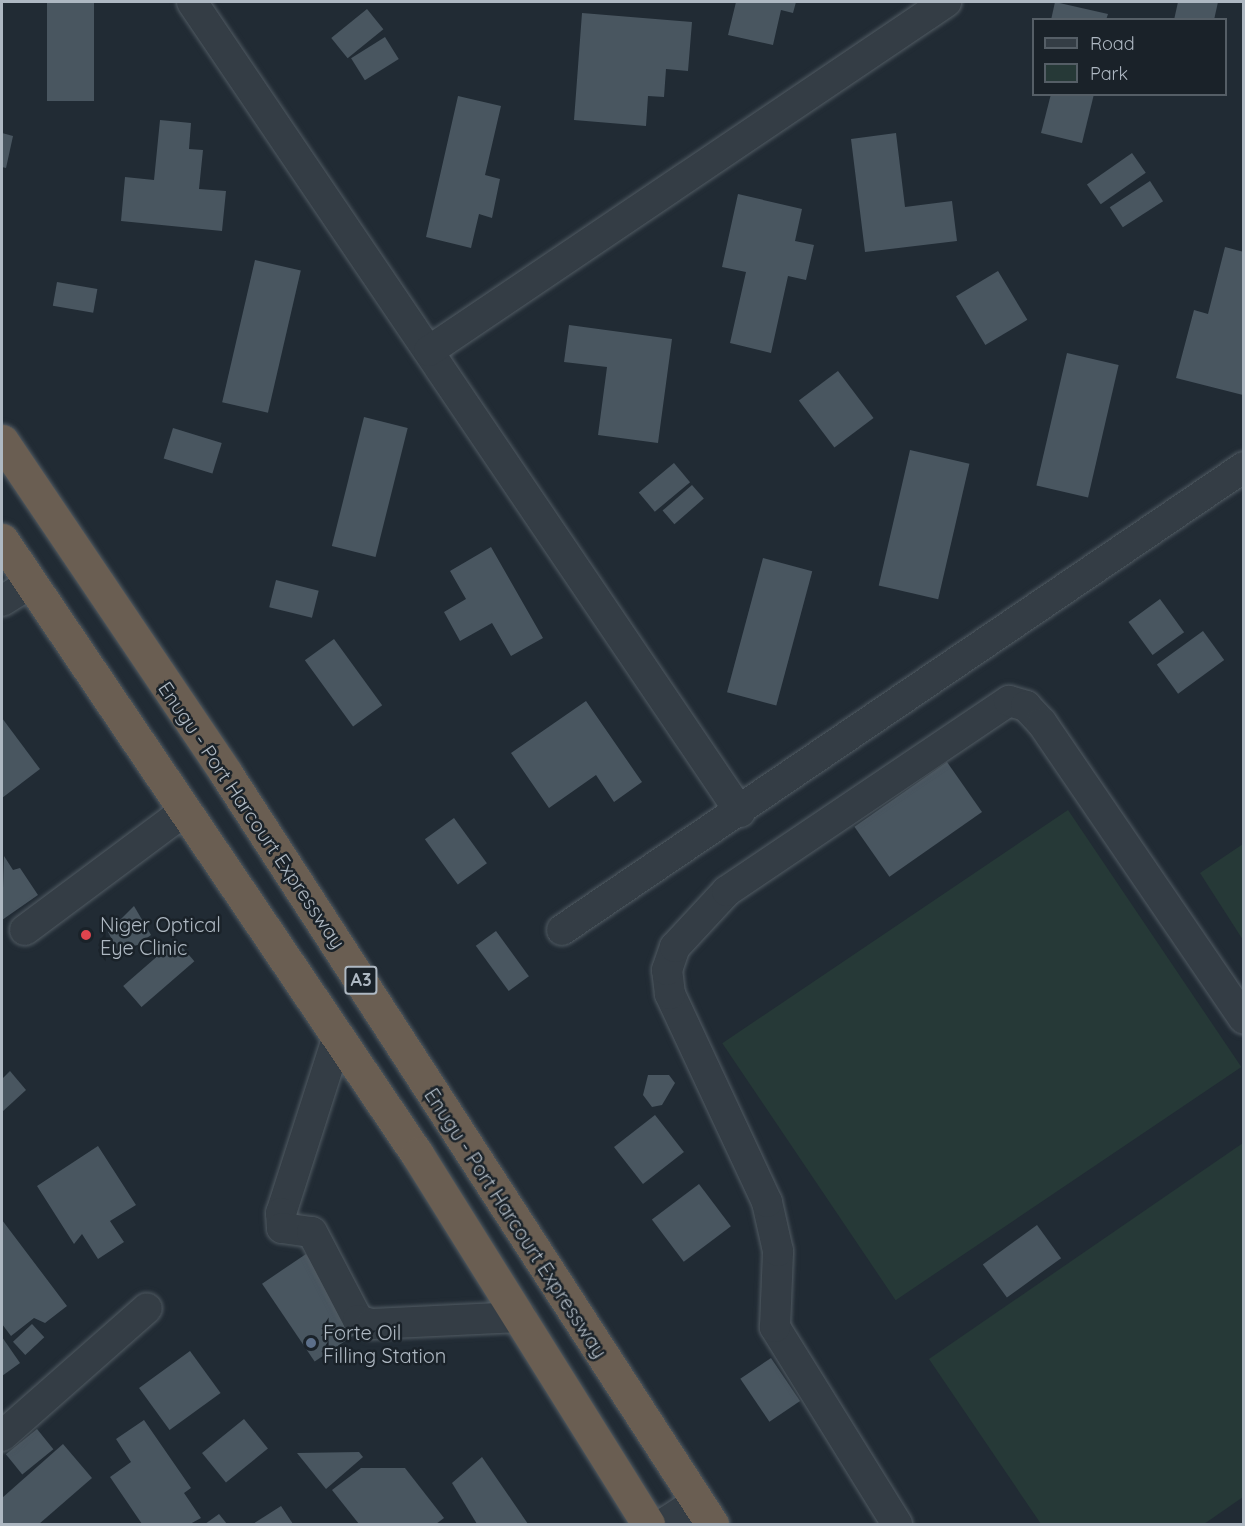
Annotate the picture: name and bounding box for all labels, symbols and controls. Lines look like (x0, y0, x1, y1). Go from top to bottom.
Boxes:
legend (1032, 18, 1227, 96)
text: Road (1090, 32, 1135, 55)
text: Park (1090, 62, 1128, 85)
street label: Enugu - Port Harcourt Expressway (153, 677, 351, 953)
place label: Niger Optical Eye Clinic (100, 912, 221, 959)
marker: Niger Optical Eye Clinic (77, 926, 95, 944)
road number: A3 (343, 965, 379, 995)
street label: Enugu - Port Harcourt Expressway (420, 1084, 612, 1362)
place label: Forte Oil Filling Station (323, 1320, 446, 1367)
marker: Forte Oil Filling Station (304, 1336, 318, 1350)

